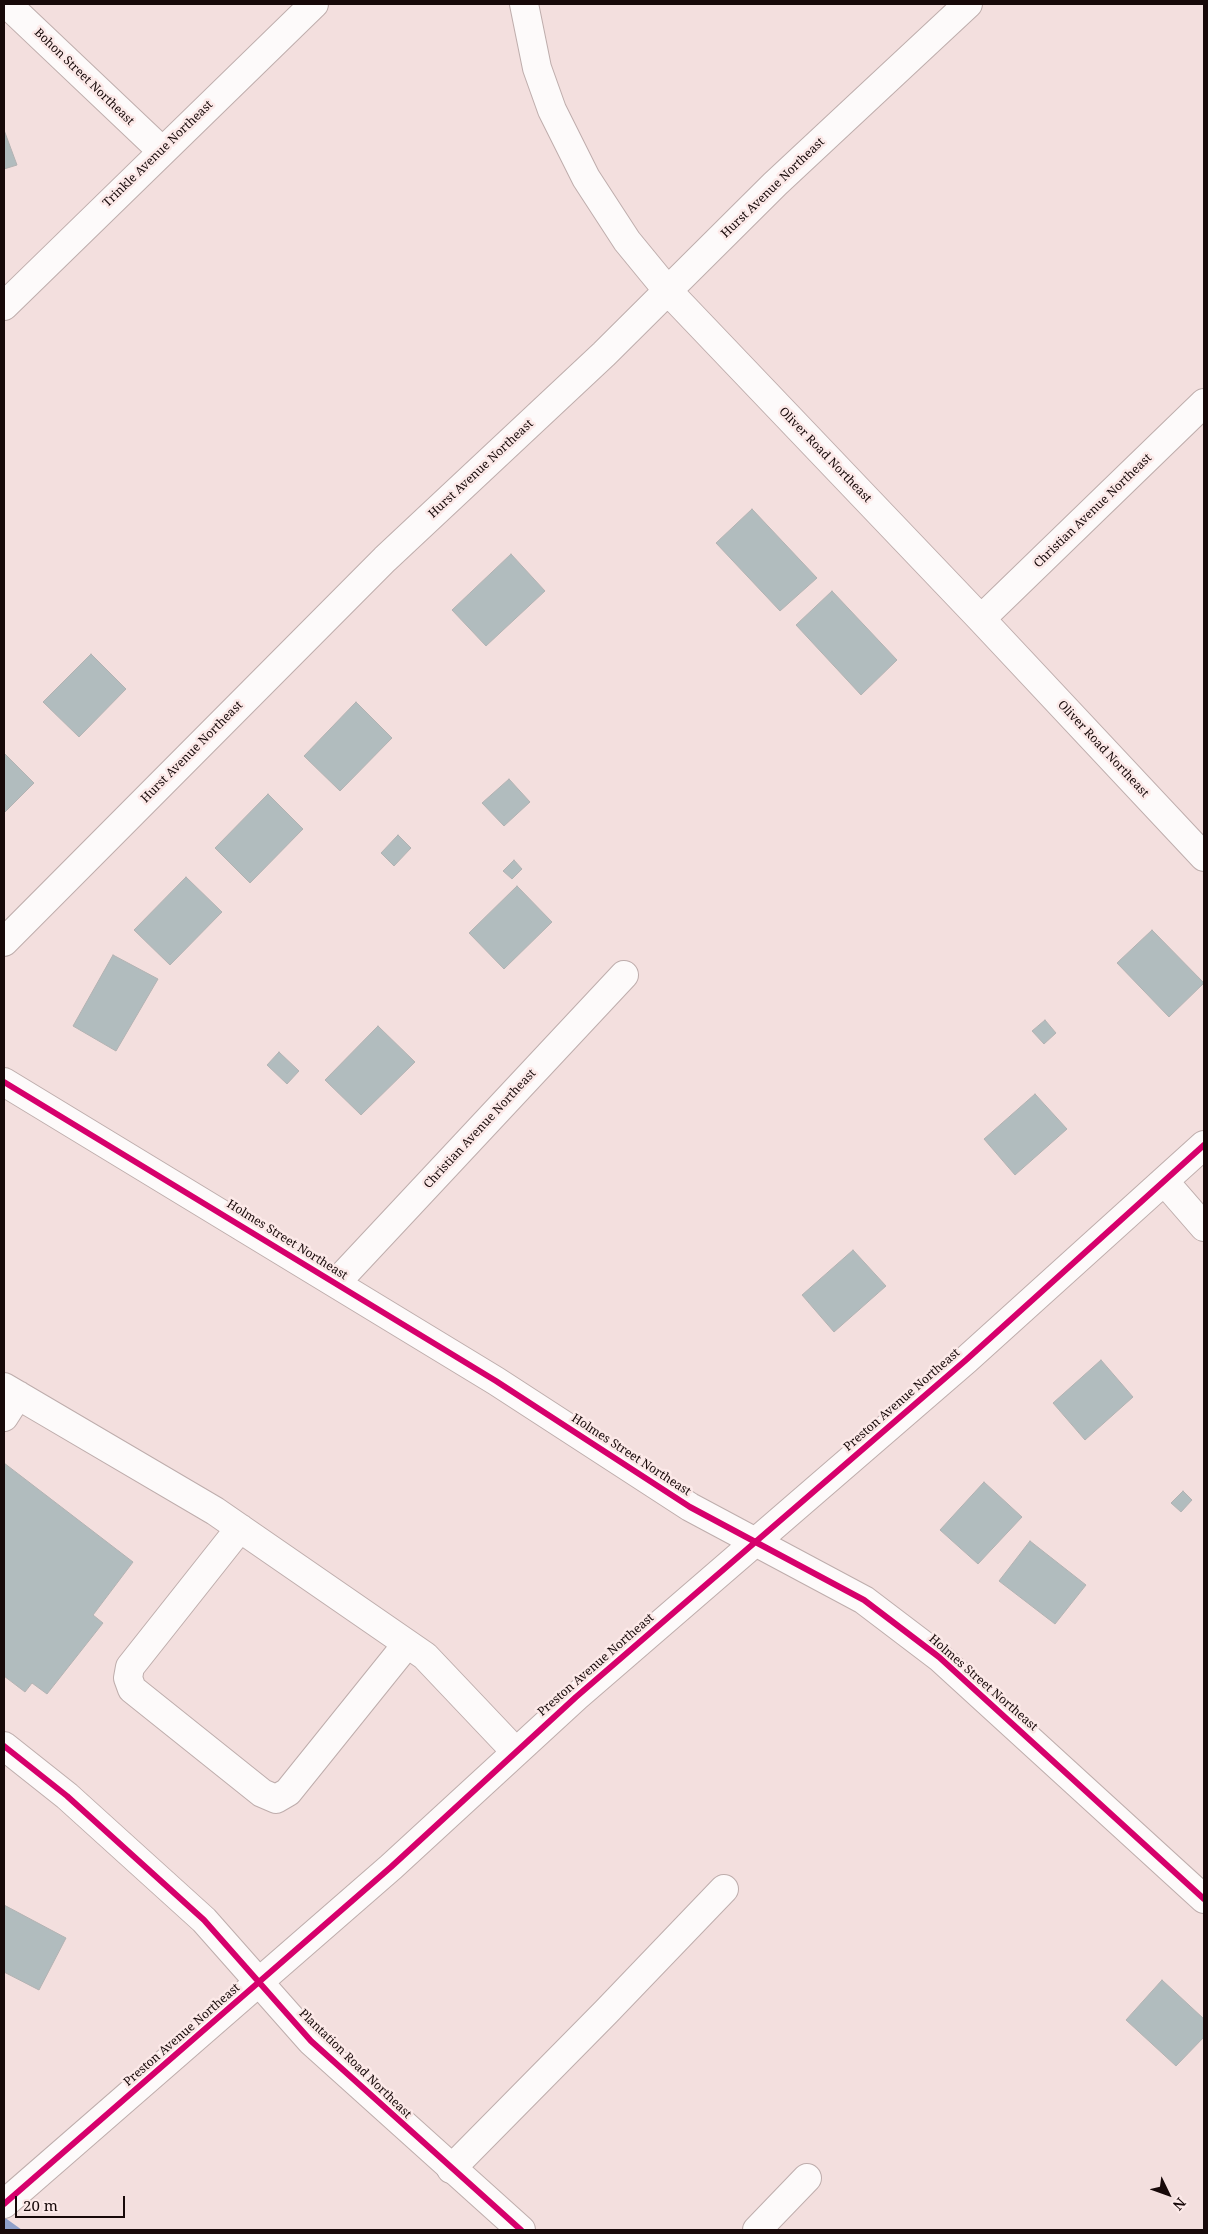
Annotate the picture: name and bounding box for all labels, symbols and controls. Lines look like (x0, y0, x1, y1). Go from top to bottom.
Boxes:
street label: Bohon Street Northeast (31, 26, 137, 128)
street label: Trinkle Avenue Northeast (100, 98, 216, 210)
street label: Hurst Avenue Northeast (718, 135, 828, 241)
street label: Oliver Road Northeast (776, 404, 874, 506)
street label: Hurst Avenue Northeast (426, 417, 536, 521)
street label: Christian Avenue Northeast (1031, 451, 1155, 571)
street label: Hurst Avenue Northeast (138, 698, 246, 806)
street label: Oliver Road Northeast (1054, 698, 1152, 800)
street label: Christian Avenue Northeast (421, 1066, 539, 1192)
street label: Holmes Street Northeast (224, 1197, 350, 1283)
street label: Preston Avenue Northeast (841, 1346, 963, 1454)
street label: Holmes Street Northeast (569, 1411, 693, 1499)
street label: Preston Avenue Northeast (535, 1611, 657, 1719)
street label: Holmes Street Northeast (926, 1632, 1040, 1734)
street label: Preston Avenue Northeast (121, 1981, 243, 2089)
street label: Plantation Road Northeast (296, 2006, 414, 2122)
north arrow (1143, 2169, 1193, 2219)
scale bar (18, 2186, 128, 2218)
text: N (1169, 2194, 1190, 2215)
text: 20 m (23, 2195, 58, 2215)

